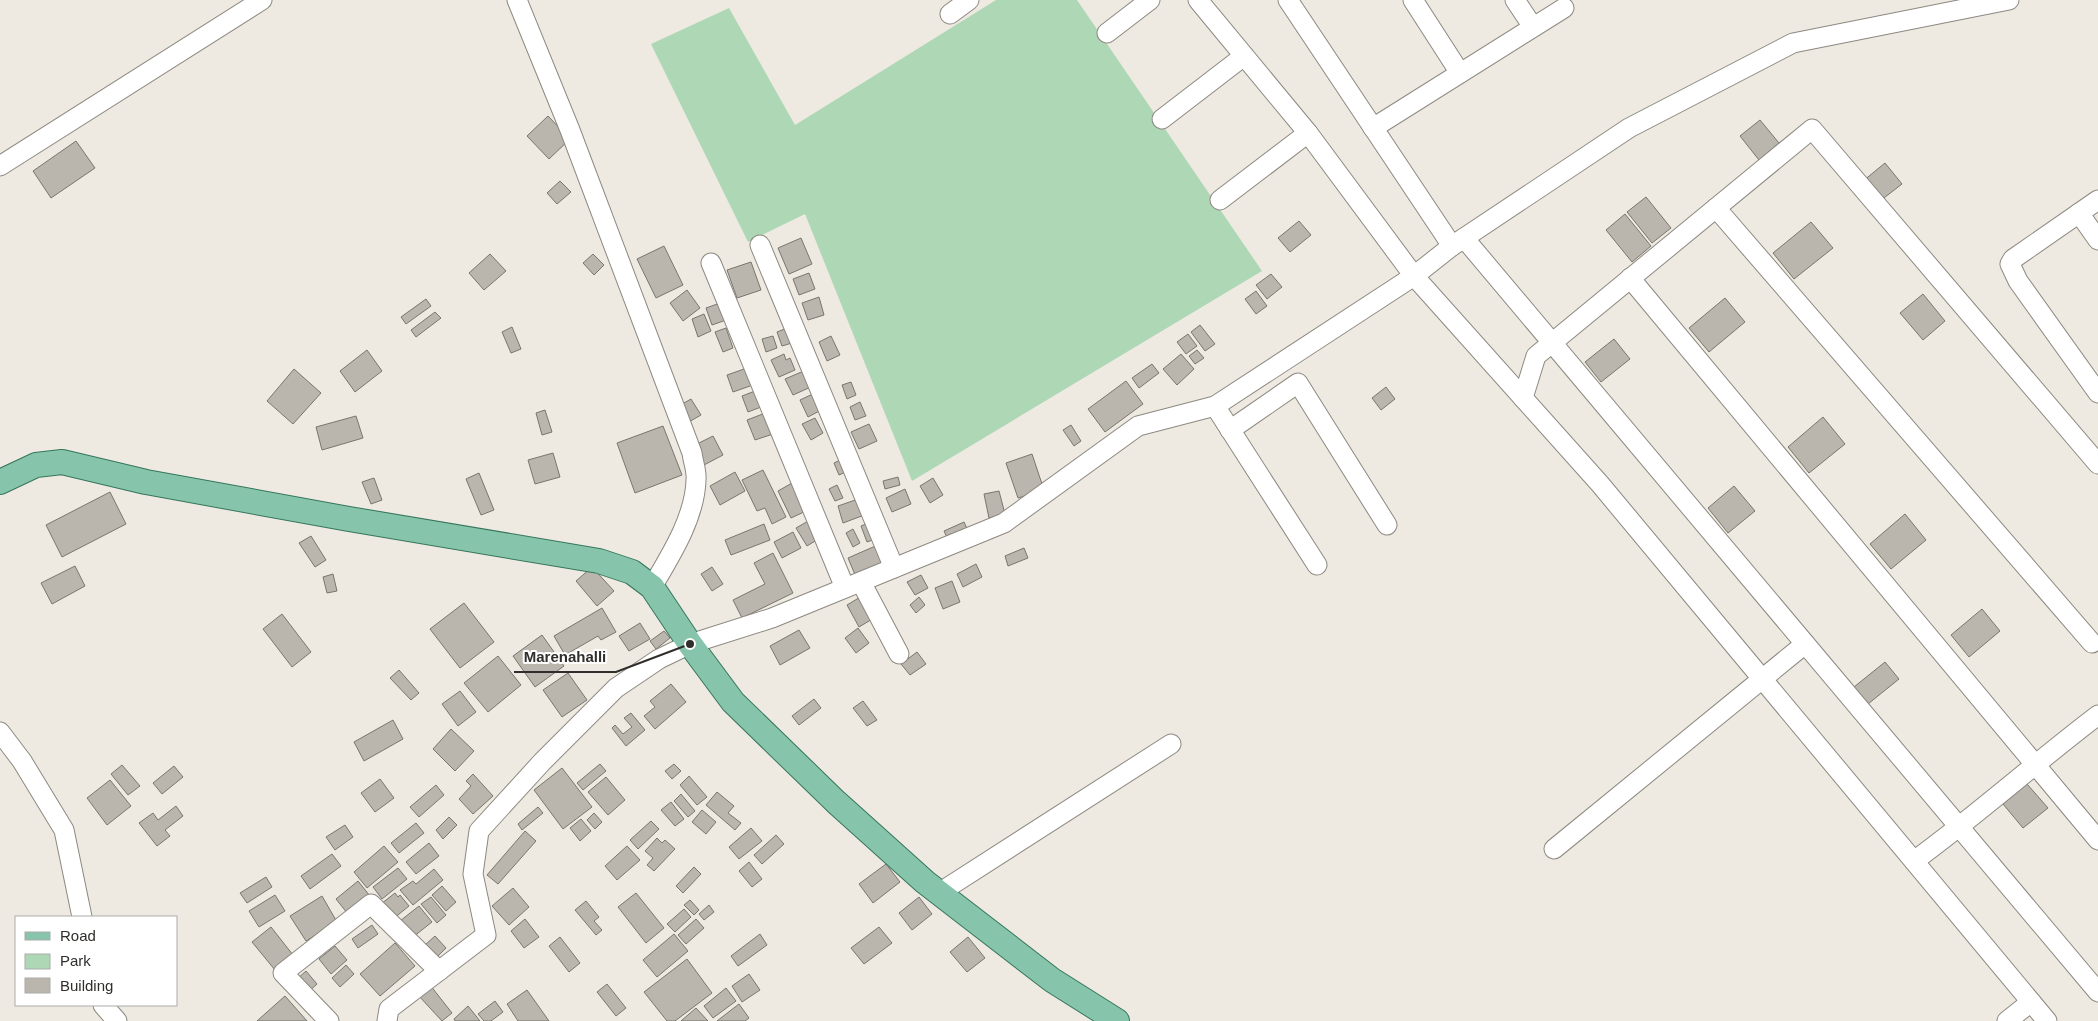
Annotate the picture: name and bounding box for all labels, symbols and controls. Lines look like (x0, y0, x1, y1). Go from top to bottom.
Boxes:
callout: Marenahalli (514, 642, 616, 672)
text: Marenahalli (524, 648, 606, 665)
legend (15, 916, 178, 1006)
text: Road (60, 927, 96, 944)
text: Park (60, 952, 91, 969)
text: Building (60, 977, 113, 994)

